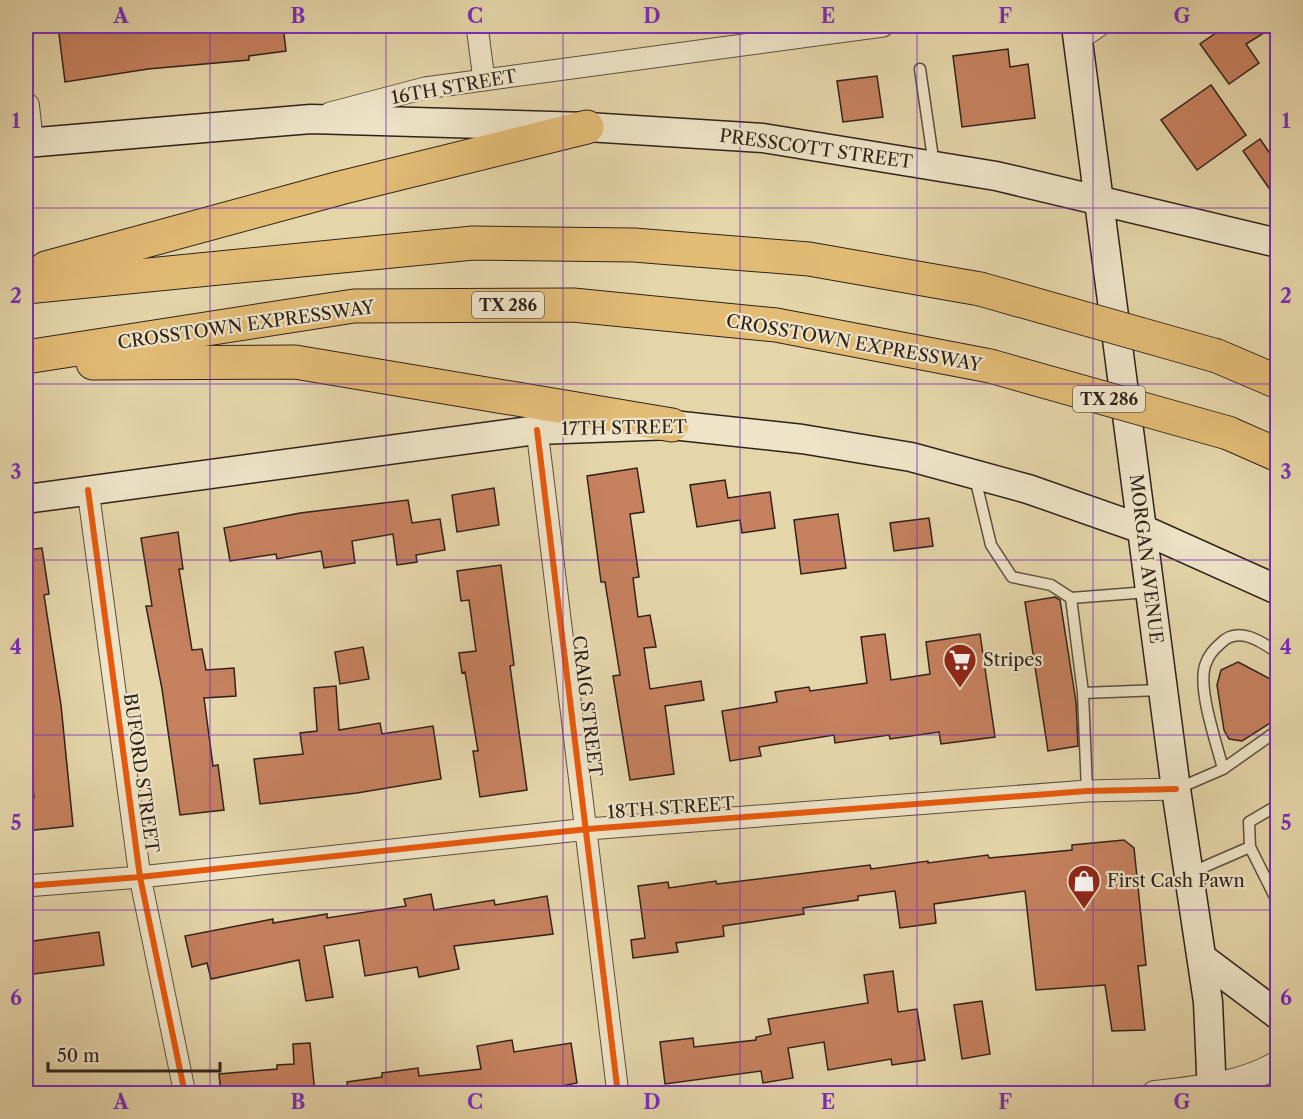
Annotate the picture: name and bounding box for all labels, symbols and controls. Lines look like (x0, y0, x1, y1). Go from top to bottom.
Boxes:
text: A (112, 4, 129, 28)
text: B (291, 4, 306, 28)
text: C (467, 4, 483, 28)
text: D (643, 4, 661, 28)
text: E (821, 4, 835, 28)
text: F (998, 4, 1012, 28)
text: G (1174, 4, 1191, 28)
street label: 16TH STREET (390, 65, 519, 109)
text: 1 (12, 109, 21, 133)
text: 1 (1282, 109, 1291, 133)
street label: PRESSCOTT STREET (718, 125, 914, 174)
text: 2 (10, 284, 22, 308)
text: 2 (1280, 284, 1292, 308)
road number: TX 286 (472, 292, 544, 318)
street label: CROSSTOWN EXPRESSWAY (116, 296, 377, 354)
street label: CROSSTOWN EXPRESSWAY (724, 310, 985, 377)
road number: TX 286 (1073, 386, 1145, 412)
street label: 17TH STREET (561, 416, 688, 440)
text: 3 (10, 460, 22, 484)
text: 3 (1280, 460, 1292, 484)
street label: MORGAN AVENUE (1125, 473, 1167, 645)
street label: CRAIG STREET (567, 634, 607, 778)
text: 4 (10, 635, 22, 659)
text: 4 (1280, 635, 1292, 659)
supermarket icon: Stripes (942, 642, 978, 689)
place label: Stripes (983, 649, 1042, 671)
street label: BUFORD STREET (119, 692, 163, 855)
street label: 18TH STREET (607, 793, 736, 823)
text: 5 (10, 811, 22, 835)
text: 5 (1280, 811, 1292, 835)
shop icon: First Cash Pawn (1066, 863, 1102, 910)
place label: First Cash Pawn (1107, 870, 1245, 892)
text: 6 (10, 986, 22, 1010)
text: 6 (1280, 986, 1292, 1010)
scale bar (48, 1035, 220, 1073)
text: 50 m (57, 1045, 100, 1067)
text: A (112, 1090, 129, 1114)
text: B (291, 1090, 306, 1114)
text: C (467, 1090, 483, 1114)
text: D (643, 1090, 661, 1114)
text: E (821, 1090, 835, 1114)
text: F (998, 1090, 1012, 1114)
text: G (1174, 1090, 1191, 1114)

